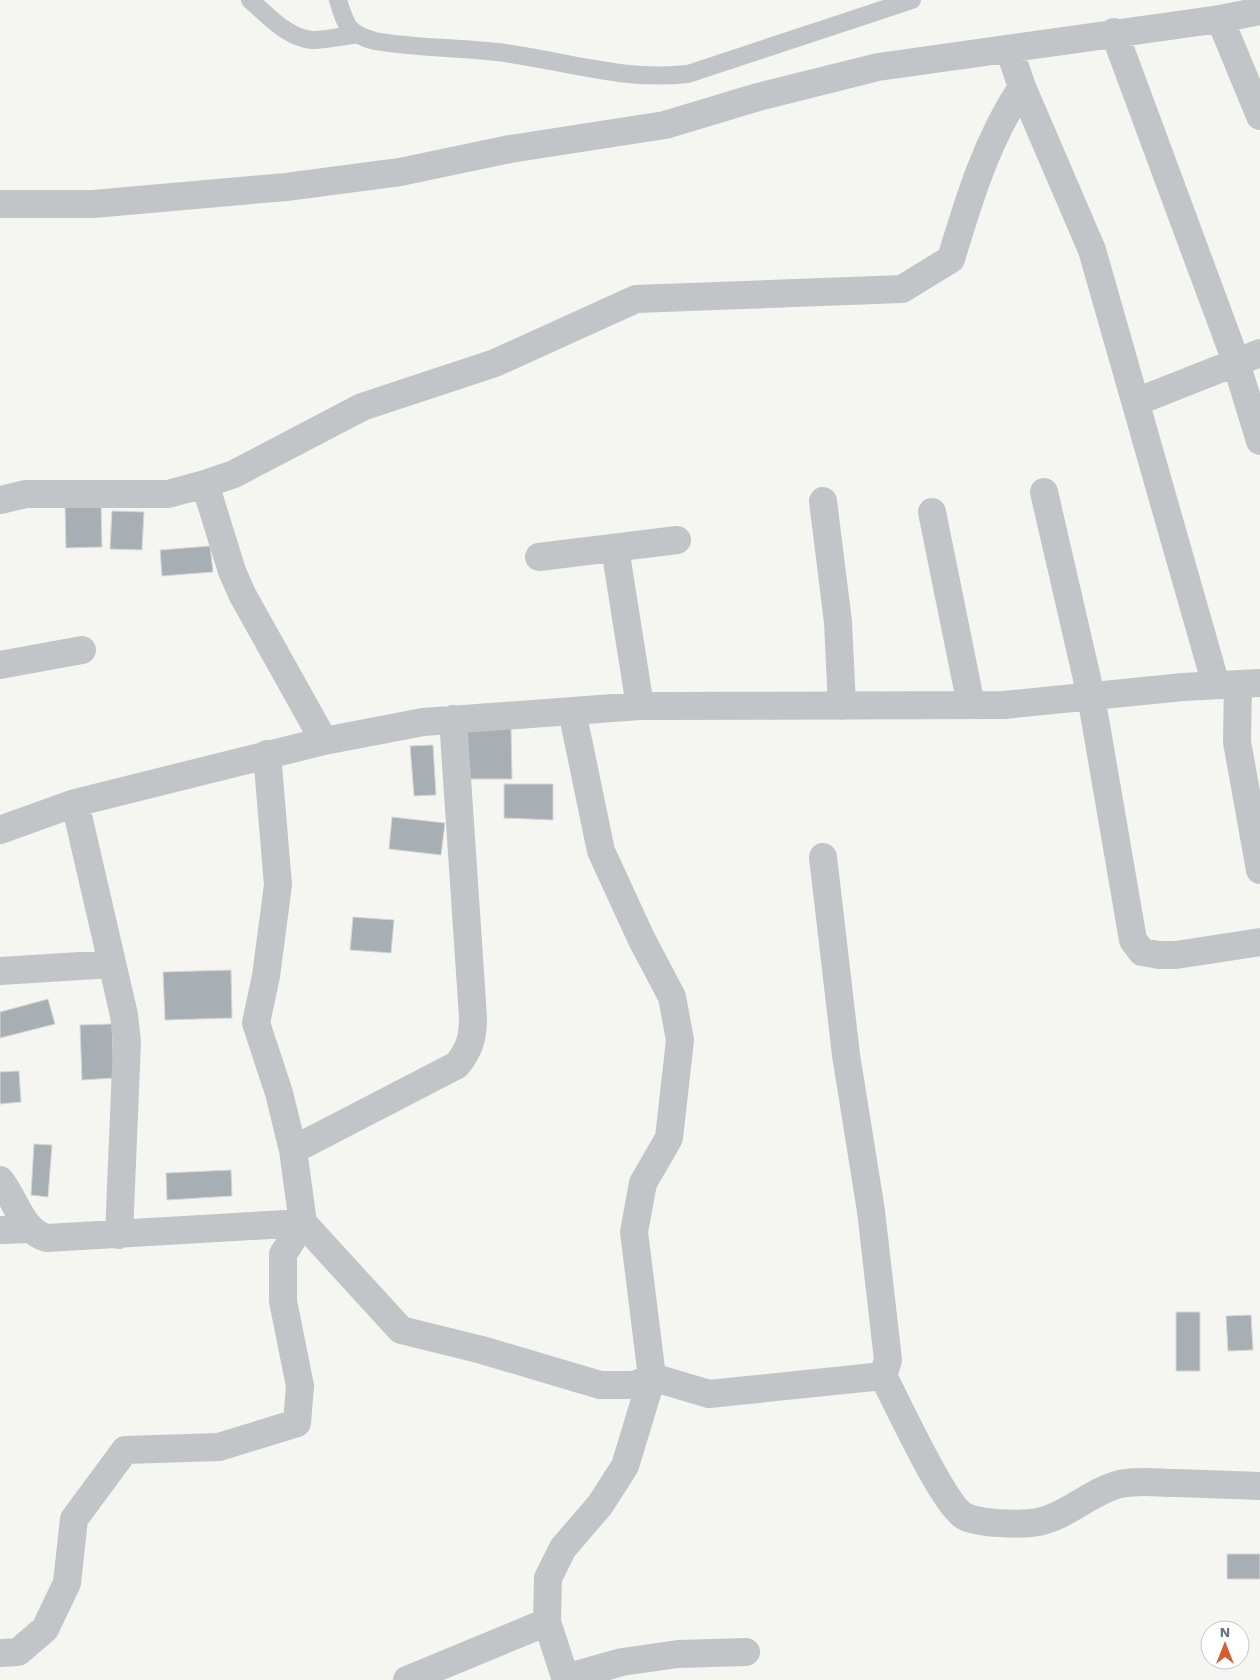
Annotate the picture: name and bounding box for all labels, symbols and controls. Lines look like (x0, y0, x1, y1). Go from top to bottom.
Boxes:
north arrow (1200, 1620, 1250, 1670)
text: N (1220, 1624, 1230, 1640)

